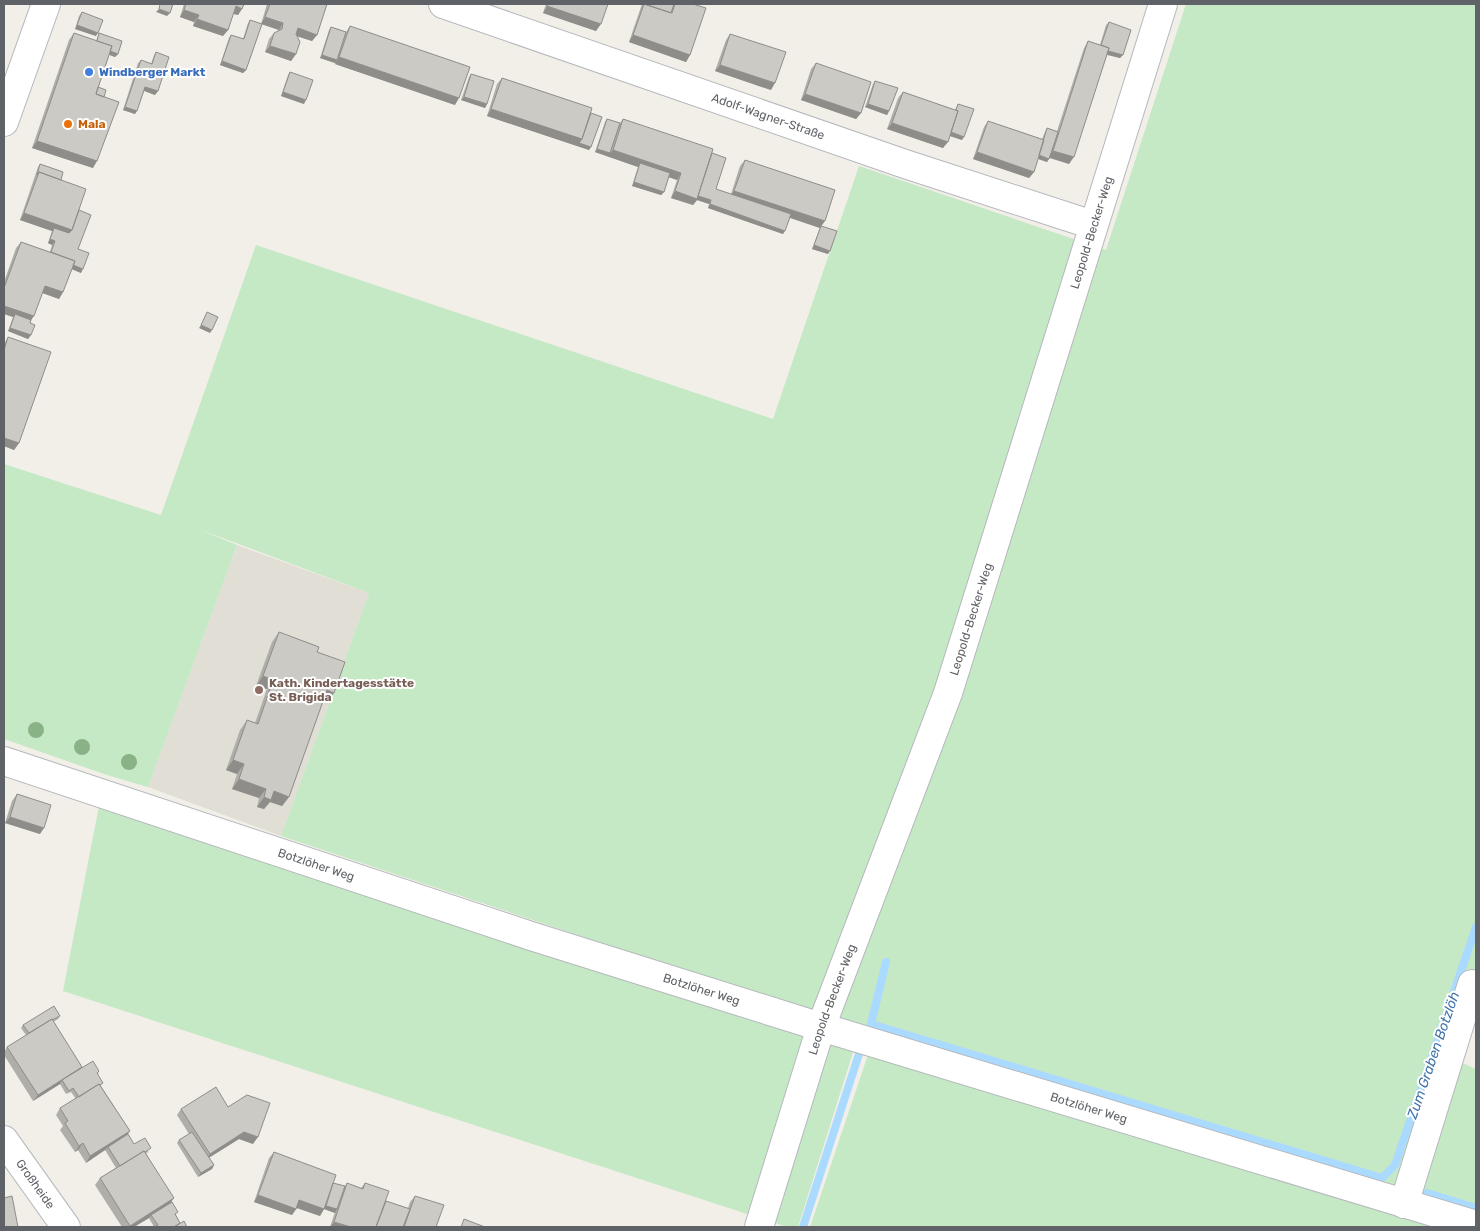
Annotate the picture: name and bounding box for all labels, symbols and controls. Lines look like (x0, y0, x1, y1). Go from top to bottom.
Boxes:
place label: Windberger Markt (99, 65, 206, 79)
marker: Windberger Markt (83, 66, 95, 78)
street label: Adolf-Wagner-Straße (710, 91, 827, 143)
place label: Mala (78, 117, 106, 131)
marker: Mala (62, 118, 74, 130)
street label: Leopold-Becker-Weg (1068, 175, 1116, 291)
street label: Leopold-Becker-Weg (947, 561, 995, 677)
place label: Kath. Kindertagesstätte St. Brigida (269, 676, 414, 704)
marker: Kath. Kindertagesstätte St. Brigida (253, 684, 265, 696)
street label: Botzlöher Weg (276, 845, 356, 884)
street label: Leopold-Becker-Weg (806, 942, 859, 1057)
street label: Botzlöher Weg (661, 971, 742, 1008)
water label: Zum Graben Botzlöh (1403, 989, 1463, 1122)
street label: Botzlöher Weg (1049, 1090, 1129, 1126)
street label: Großheide (13, 1157, 58, 1212)

